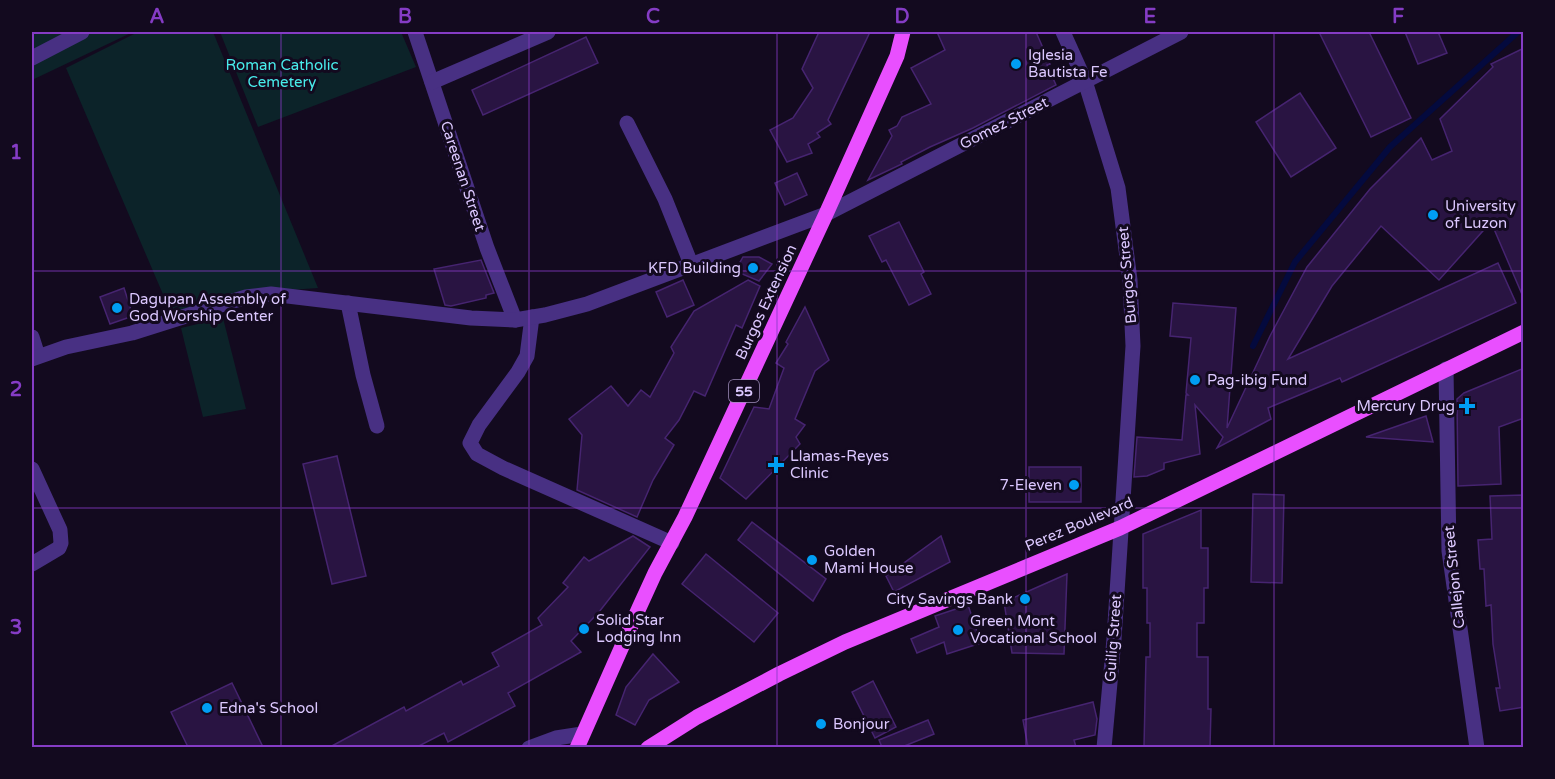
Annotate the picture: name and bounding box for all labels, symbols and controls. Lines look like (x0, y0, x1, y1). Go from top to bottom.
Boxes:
text: A (150, 5, 165, 29)
text: B (398, 5, 412, 29)
text: C (646, 5, 660, 29)
text: D (894, 5, 910, 29)
text: E (1144, 5, 1157, 29)
text: F (1392, 5, 1404, 29)
place label: Iglesia Bautista Fe (1028, 46, 1108, 81)
park label: Roman Catholic Cemetery (225, 56, 339, 91)
marker: Iglesia Bautista Fe (1009, 57, 1023, 71)
street label: Gomez Street (957, 93, 1052, 153)
street label: Careenan Street (437, 119, 489, 234)
text: 1 (10, 141, 22, 165)
place label: University of Luzon (1445, 197, 1516, 232)
marker: University of Luzon (1426, 208, 1440, 222)
street label: Burgos Street (1114, 225, 1140, 324)
street label: Burgos Extension (731, 242, 801, 362)
place label: KFD Building (648, 259, 741, 277)
marker: KFD Building (746, 261, 760, 275)
place label: Dagupan Assembly of God Worship Center (129, 290, 286, 325)
marker: Dagupan Assembly of God Worship Center (110, 301, 124, 315)
place label: Pag-ibig Fund (1207, 371, 1307, 389)
marker: Pag-ibig Fund (1188, 373, 1202, 387)
text: 2 (10, 378, 22, 402)
road number: 55 (729, 380, 759, 402)
place label: Mercury Drug (1356, 397, 1455, 415)
marker: Mercury Drug (1460, 399, 1474, 413)
place label: Llamas-Reyes Clinic (790, 447, 889, 482)
marker: Llamas-Reyes Clinic (767, 456, 785, 474)
place label: 7-Eleven (1000, 476, 1062, 494)
marker: 7-Eleven (1067, 478, 1081, 492)
street label: Perez Boulevard (1022, 493, 1136, 555)
street label: Callejon Street (1440, 524, 1468, 629)
place label: Golden Mami House (824, 542, 913, 577)
marker: Golden Mami House (805, 553, 819, 567)
place label: City Savings Bank (886, 590, 1013, 608)
marker: City Savings Bank (1018, 592, 1032, 606)
street label: Guilig Street (1101, 593, 1125, 682)
place label: Solid Star Lodging Inn (596, 611, 681, 646)
place label: Green Mont Vocational School (970, 612, 1097, 647)
text: 3 (10, 616, 22, 640)
marker: Solid Star Lodging Inn (577, 622, 591, 636)
marker: Green Mont Vocational School (951, 623, 965, 637)
place label: Edna's School (219, 699, 318, 717)
marker: Edna's School (200, 701, 214, 715)
place label: Bonjour (833, 715, 890, 733)
marker: Bonjour (814, 717, 828, 731)

